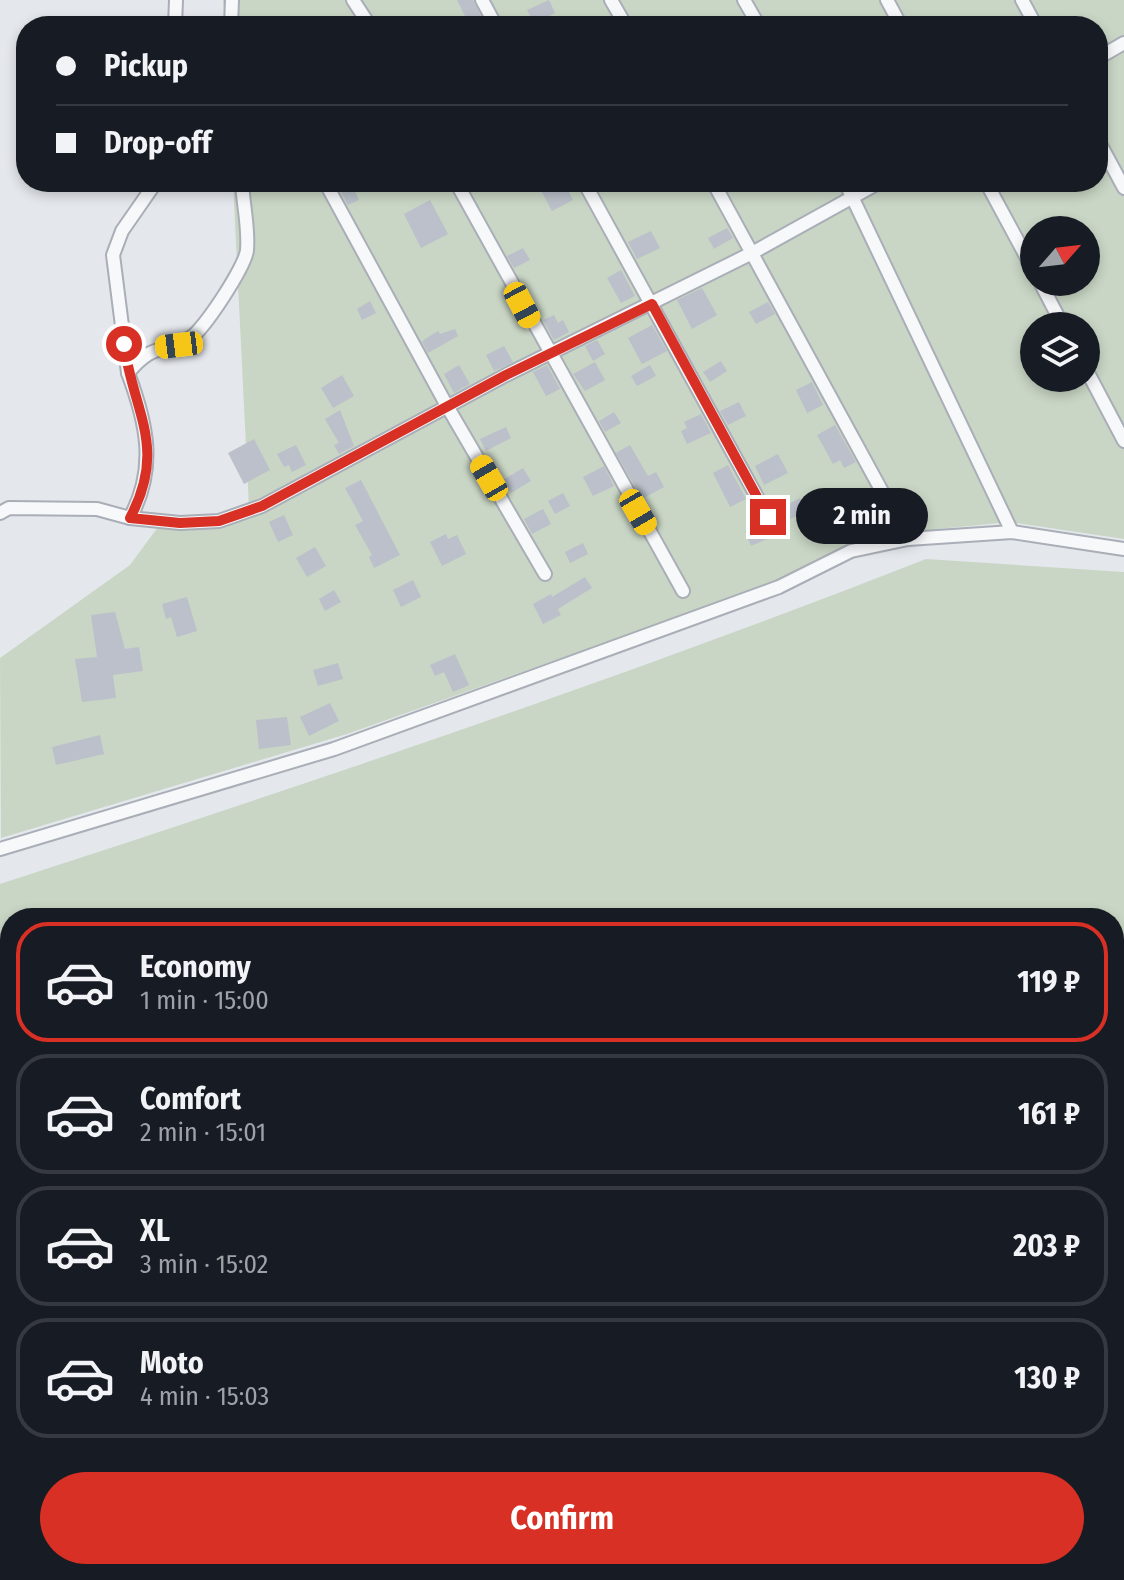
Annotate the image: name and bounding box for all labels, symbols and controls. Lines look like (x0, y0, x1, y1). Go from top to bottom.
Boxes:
text: Pickup (104, 48, 188, 84)
text: Drop-off (104, 125, 211, 161)
north arrow (1020, 216, 1100, 296)
map controls (1020, 216, 1100, 392)
car (500, 278, 544, 332)
button: layers (1020, 312, 1100, 392)
route start (106, 326, 142, 362)
car (154, 330, 204, 360)
car (467, 451, 511, 505)
car (616, 485, 660, 539)
callout: 2 min (796, 489, 928, 545)
route end (750, 499, 786, 535)
text: 2 min (833, 500, 891, 531)
icon: car (44, 946, 116, 1018)
text: Economy (140, 949, 251, 985)
text: 119 ₽ (1017, 964, 1080, 1000)
text: 1 min · 15:00 (140, 985, 269, 1016)
icon: car (44, 1078, 116, 1150)
text: Comfort (140, 1081, 241, 1117)
text: 161 ₽ (1018, 1096, 1080, 1132)
text: 2 min · 15:01 (140, 1117, 266, 1148)
icon: car (44, 1210, 116, 1282)
text: XL (140, 1213, 170, 1249)
text: 203 ₽ (1013, 1228, 1080, 1264)
text: 3 min · 15:02 (140, 1249, 268, 1280)
icon: car (44, 1342, 116, 1414)
text: Moto (140, 1345, 204, 1381)
text: 130 ₽ (1014, 1360, 1080, 1396)
text: 4 min · 15:03 (140, 1381, 269, 1412)
button: Confirm (40, 1472, 1084, 1564)

